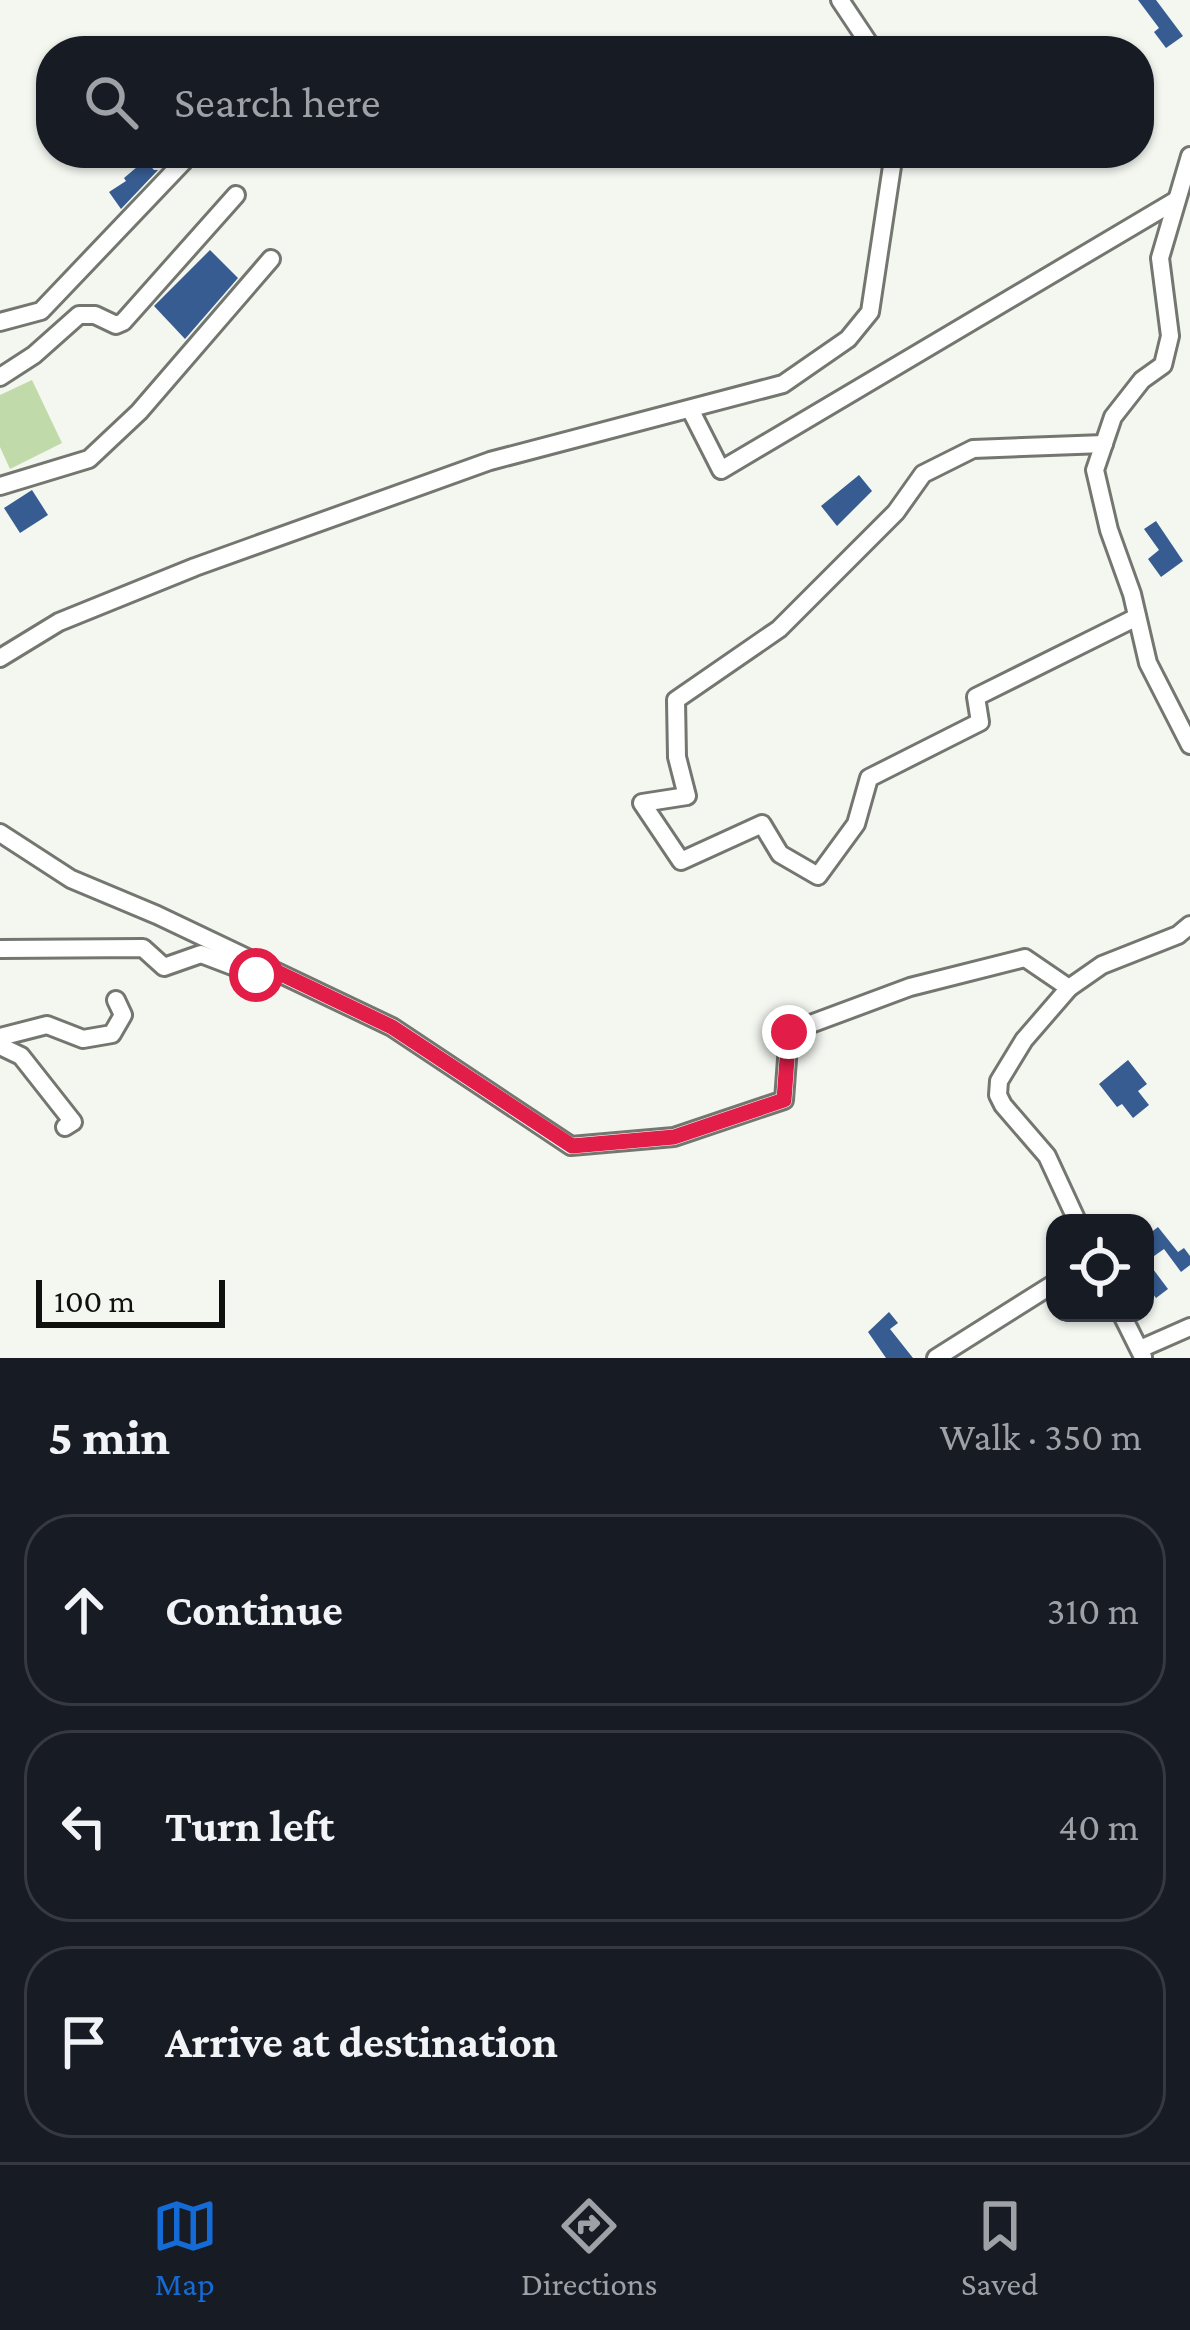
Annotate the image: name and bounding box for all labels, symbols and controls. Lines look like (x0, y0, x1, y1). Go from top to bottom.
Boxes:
search box (36, 36, 1154, 168)
icon: search (78, 69, 144, 135)
text: Search here (174, 77, 381, 127)
route start (229, 948, 283, 1002)
route end (762, 1005, 816, 1059)
map controls (1046, 1214, 1154, 1322)
button: locate (1046, 1214, 1154, 1322)
scale bar (36, 1274, 225, 1327)
text: 100 m (54, 1282, 135, 1319)
text: 5 min (48, 1408, 170, 1465)
text: Walk · 350 m (939, 1415, 1142, 1458)
icon: ahead (51, 1577, 117, 1643)
text: Continue (165, 1585, 343, 1635)
text: 310 m (1047, 1589, 1139, 1632)
icon: left (51, 1793, 117, 1859)
text: Turn left (165, 1801, 334, 1851)
text: 40 m (1058, 1805, 1139, 1848)
icon: arrive (51, 2009, 117, 2075)
text: Arrive at destination (165, 2017, 558, 2067)
tab: Map (152, 2193, 218, 2302)
tab: Directions (521, 2193, 658, 2302)
tab: Saved (961, 2193, 1038, 2302)

